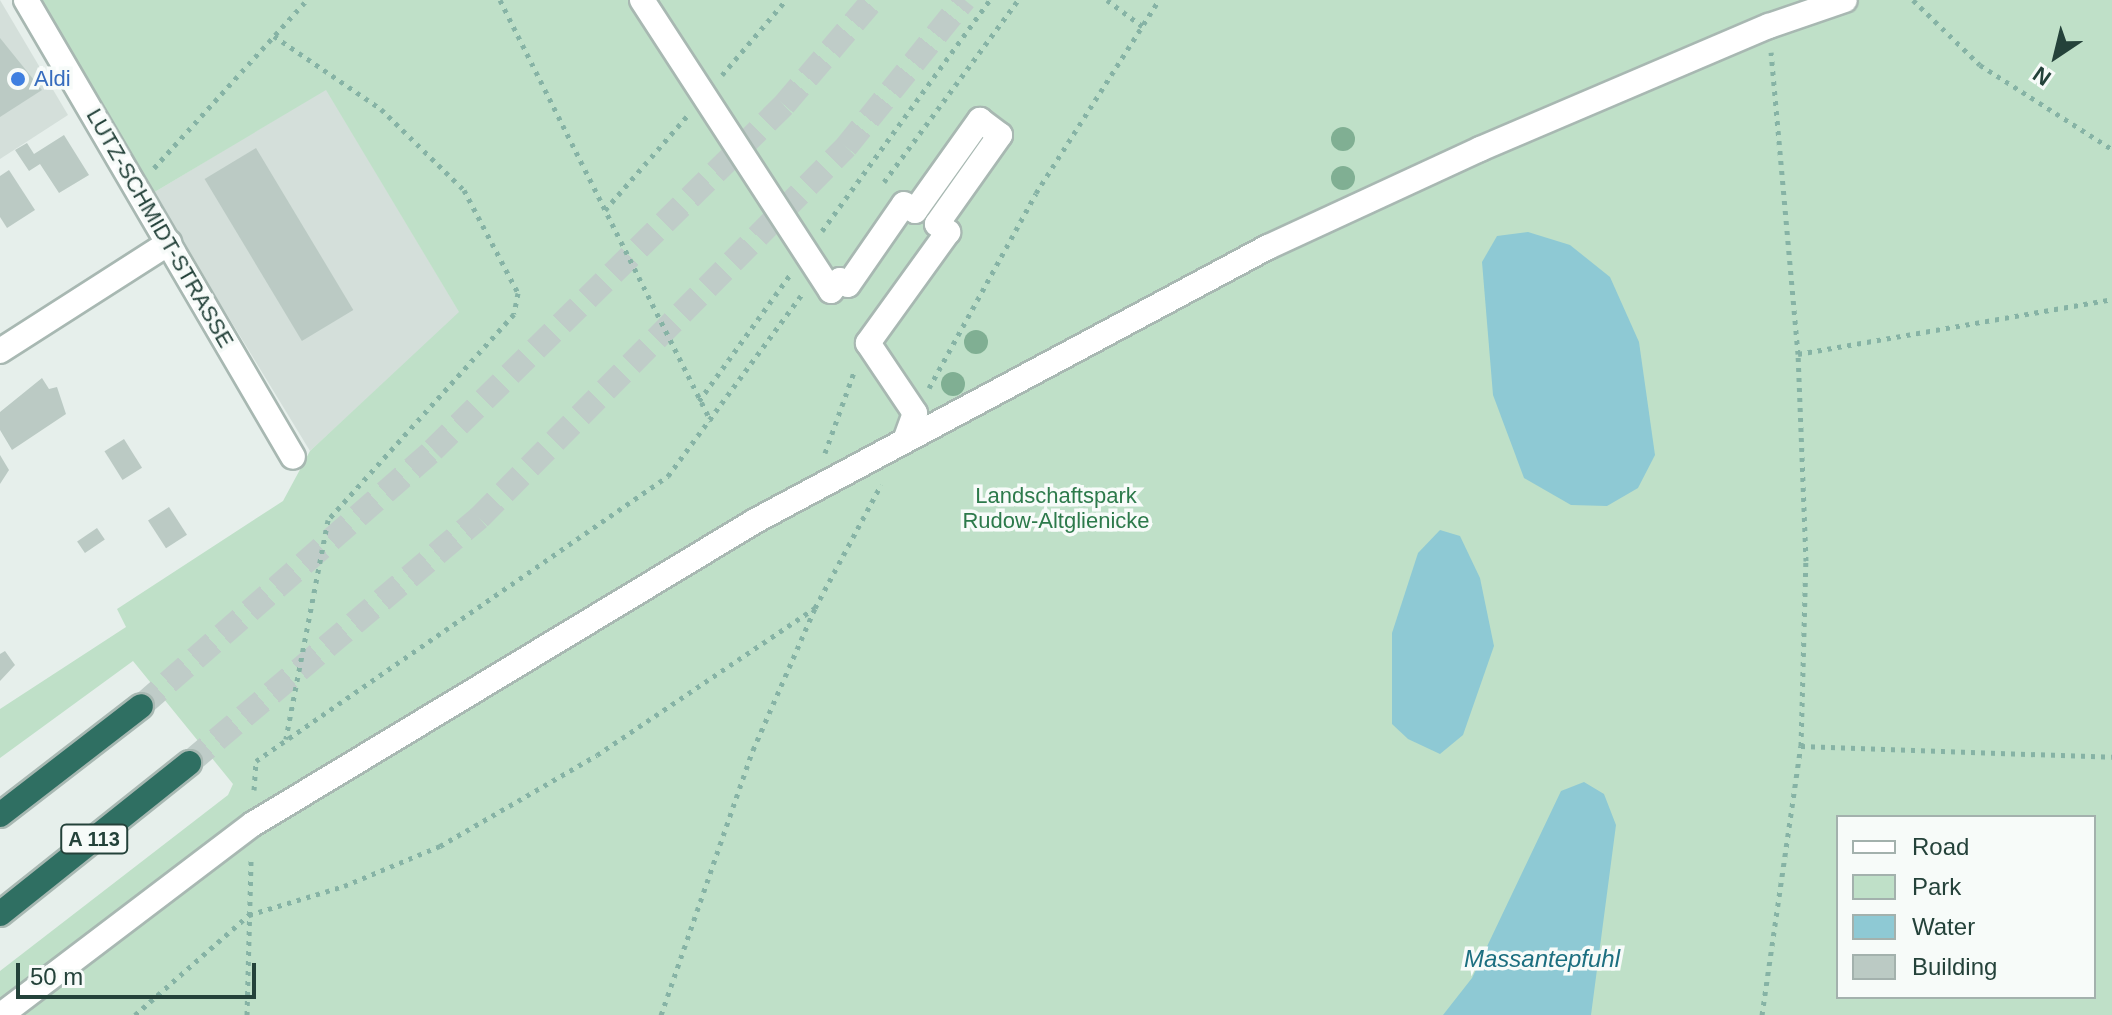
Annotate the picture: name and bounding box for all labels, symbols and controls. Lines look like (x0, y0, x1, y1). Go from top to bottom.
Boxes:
north arrow (2016, 16, 2096, 96)
text: N (2028, 61, 2056, 91)
place label: Aldi (34, 66, 71, 92)
marker: Aldi (9, 70, 27, 88)
street label: LUTZ-SCHMIDT-STRASSE (81, 104, 239, 352)
park label: Landschaftspark Rudow-Altglienicke (962, 482, 1150, 534)
legend (1836, 815, 2096, 999)
road number: A 113 (58, 823, 130, 855)
text: Road (1912, 833, 1969, 860)
text: Park (1912, 873, 1961, 900)
text: Water (1912, 913, 1975, 940)
water label: Massantepfuhl (1464, 945, 1620, 973)
scale bar (20, 947, 260, 997)
text: Building (1912, 953, 1997, 980)
text: 50 m (30, 963, 83, 990)

